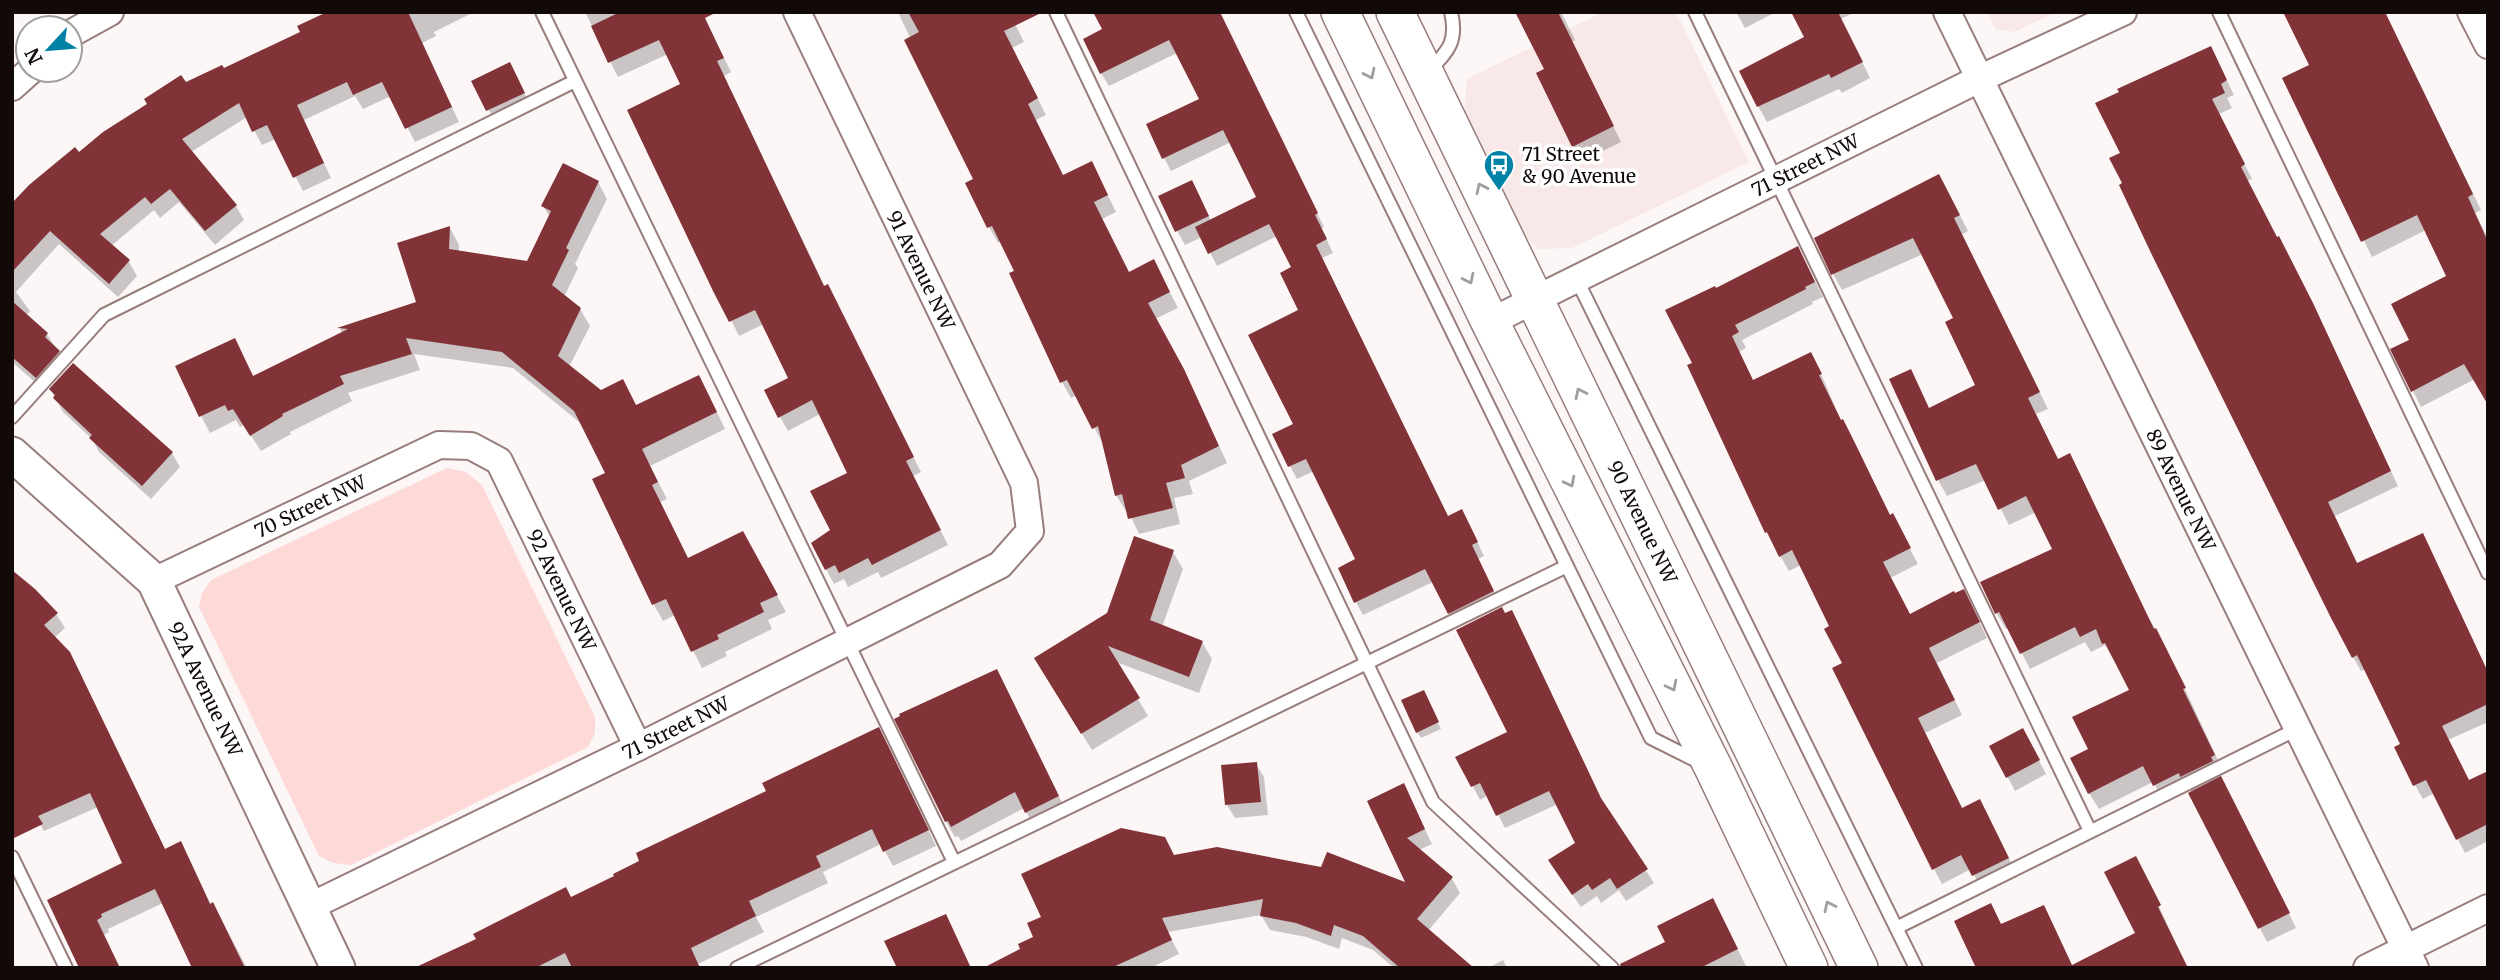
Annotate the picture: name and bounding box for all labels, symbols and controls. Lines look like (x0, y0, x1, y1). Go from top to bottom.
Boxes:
north arrow (14, 14, 84, 84)
text: N (20, 44, 48, 68)
one-way arrow (1362, 67, 1376, 79)
street label: 71 Street NW (1748, 128, 1864, 202)
place label: 71 Street & 90 Avenue (1522, 142, 1636, 188)
bus stop icon: 71 Street & 90 Avenue (1482, 148, 1516, 192)
one-way arrow (1475, 183, 1489, 195)
street label: 91 Avenue NW (882, 207, 961, 334)
one-way arrow (1461, 272, 1475, 284)
one-way arrow (1575, 388, 1589, 400)
street label: 89 Avenue NW (2141, 425, 2221, 556)
street label: 90 Avenue NW (1603, 457, 1683, 589)
street label: 70 Street NW (251, 469, 371, 543)
one-way arrow (1562, 475, 1576, 487)
street label: 92 Avenue NW (522, 525, 602, 656)
street label: 92A Avenue NW (163, 618, 248, 761)
one-way arrow (1664, 679, 1678, 691)
street label: 71 Street NW (618, 691, 734, 765)
one-way arrow (1823, 901, 1837, 913)

